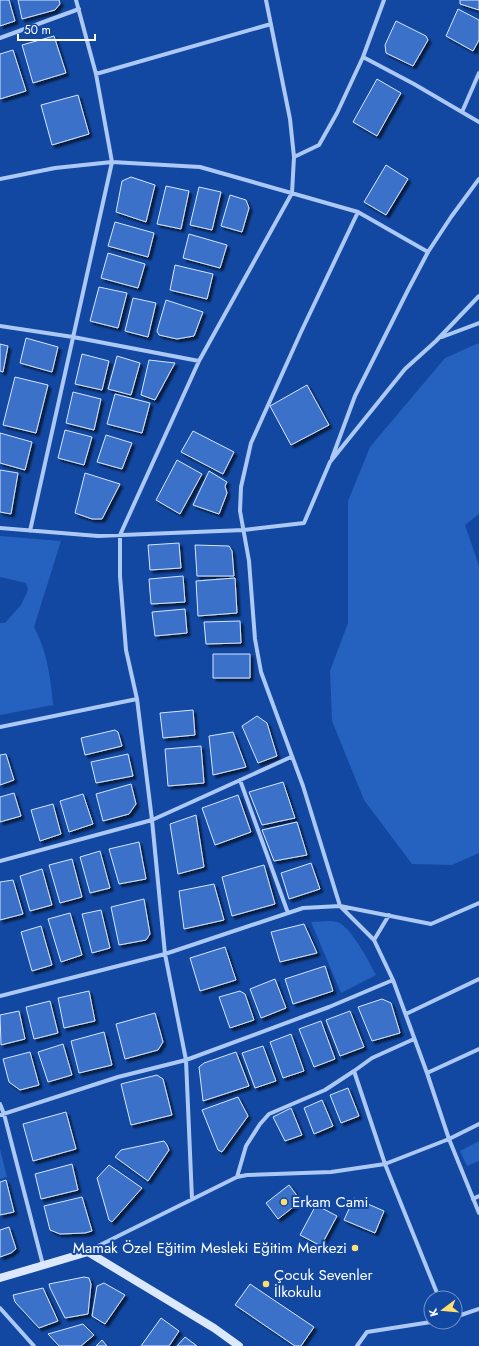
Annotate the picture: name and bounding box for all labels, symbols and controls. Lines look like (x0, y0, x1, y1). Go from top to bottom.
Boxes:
scale bar (18, 16, 95, 42)
text: 50 m (24, 21, 51, 39)
place label: Erkam Cami (292, 1191, 369, 1213)
marker: Erkam Cami (279, 1197, 289, 1207)
place label: Mamak Özel Eğitim Mesleki Eğitim Merkezi (73, 1237, 347, 1259)
marker: Mamak Özel Eğitim Mesleki Eğitim Merkezi (350, 1243, 360, 1253)
place label: Çocuk Sevenler İlkokulu (274, 1264, 373, 1303)
marker: Çocuk Sevenler İlkokulu (261, 1279, 271, 1289)
north arrow (423, 1290, 463, 1330)
text: K (425, 1307, 442, 1319)

